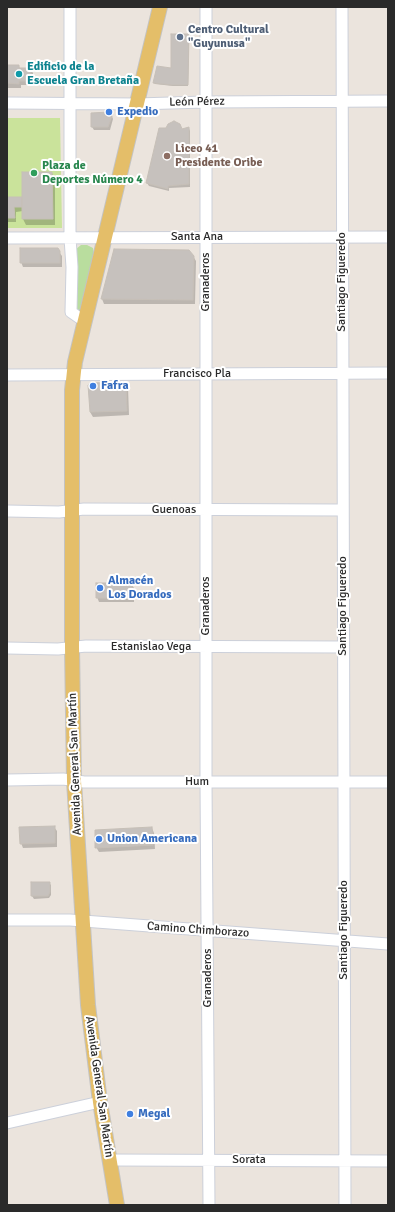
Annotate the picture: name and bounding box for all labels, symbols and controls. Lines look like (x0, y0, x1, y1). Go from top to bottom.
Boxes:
place label: Centro Cultural "Guyunusa" (188, 23, 269, 51)
marker: Centro Cultural "Guyunusa" (175, 32, 185, 42)
place label: Edificio de la Escuela Gran Bretaña (27, 60, 139, 88)
marker: Edificio de la Escuela Gran Bretaña (14, 69, 24, 79)
street label: León Pérez (169, 94, 225, 110)
place label: Expedio (117, 105, 158, 119)
marker: Expedio (104, 107, 114, 117)
place label: Liceo 41 Presidente Oribe (175, 142, 262, 170)
marker: Liceo 41 Presidente Oribe (162, 151, 172, 161)
place label: Plaza de Deportes Número 4 (42, 159, 143, 187)
marker: Plaza de Deportes Número 4 (29, 168, 39, 178)
street label: Santa Ana (171, 230, 223, 244)
street label: Santiago Figueredo (335, 232, 349, 332)
street label: Granaderos (199, 253, 213, 311)
street label: Francisco Pla (163, 367, 231, 381)
place label: Fafra (101, 379, 129, 393)
marker: Fafra (88, 381, 98, 391)
street label: Guenoas (152, 503, 196, 517)
street label: Santiago Figueredo (336, 556, 350, 656)
place label: Almacén Los Dorados (108, 574, 171, 602)
street label: Granaderos (199, 577, 213, 635)
marker: Almacén Los Dorados (95, 583, 105, 593)
street label: Estanislao Vega (111, 640, 191, 654)
street label: Avenida General San Martín (65, 692, 85, 836)
street label: Hum (185, 775, 209, 789)
place label: Union Americana (107, 832, 197, 846)
marker: Union Americana (94, 834, 104, 844)
street label: Santiago Figueredo (337, 880, 351, 980)
street label: Camino Chimborazo (146, 919, 250, 941)
street label: Granaderos (201, 949, 215, 1007)
street label: Avenida General San Martín (82, 1015, 116, 1159)
place label: Megal (138, 1107, 170, 1121)
marker: Megal (125, 1109, 135, 1119)
street label: Sorata (232, 1153, 266, 1167)

